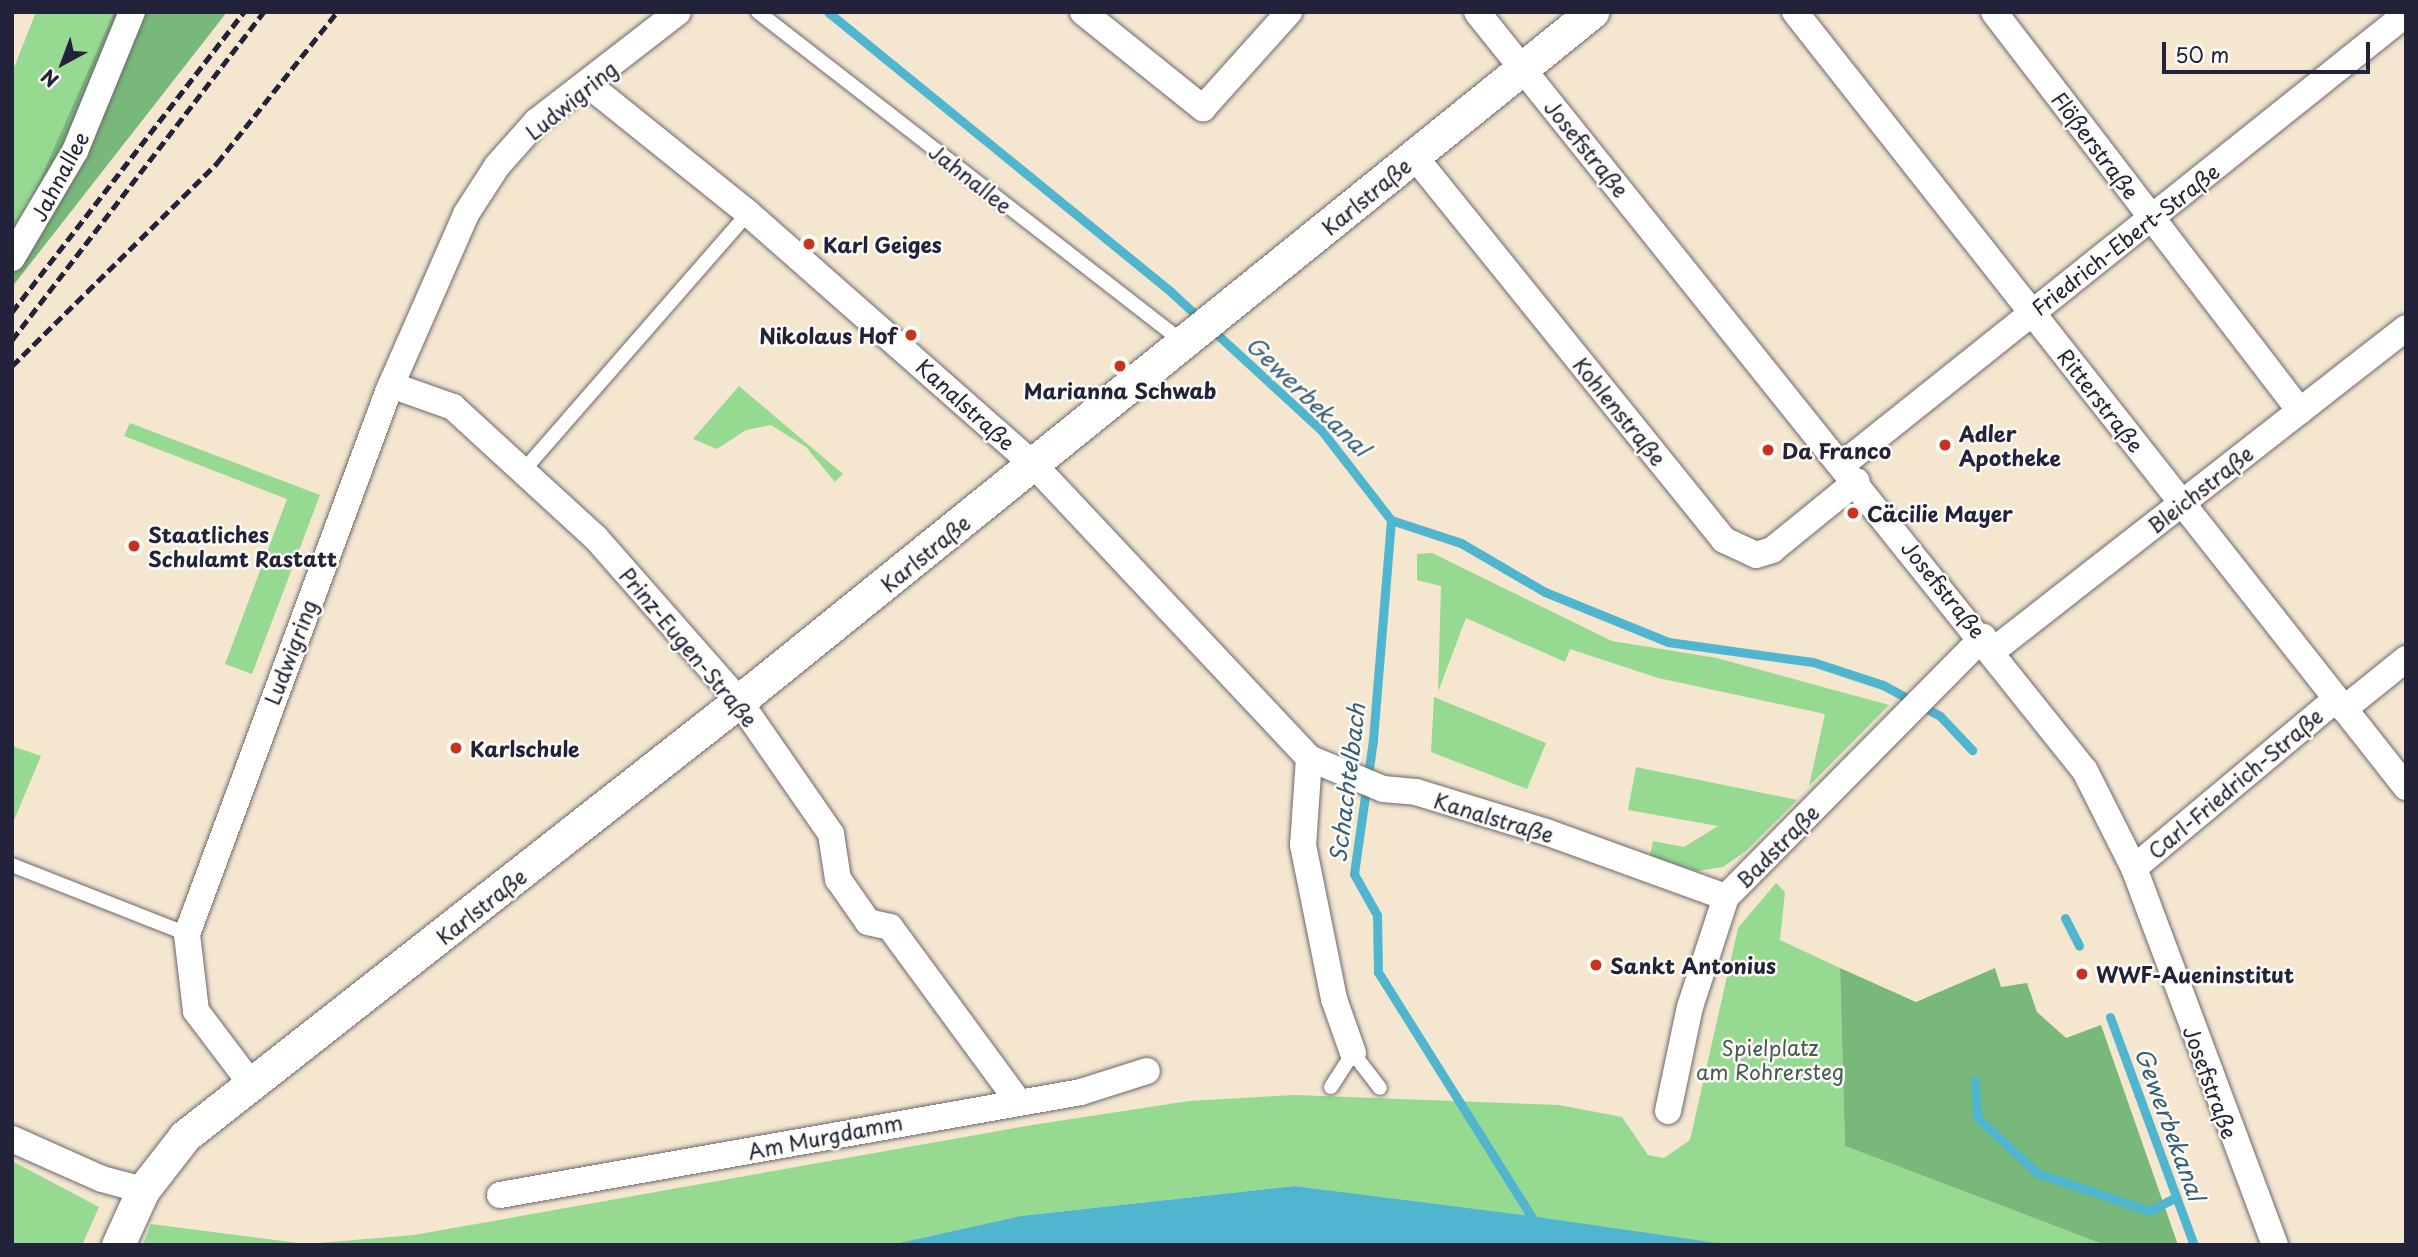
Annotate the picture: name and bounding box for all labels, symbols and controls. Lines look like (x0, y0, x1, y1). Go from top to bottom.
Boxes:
north arrow (28, 28, 98, 98)
scale bar (2166, 28, 2374, 72)
text: 50 m (2175, 38, 2229, 70)
street label: Ludwigring (520, 55, 622, 145)
text: N (34, 63, 64, 94)
street label: Flößerstraße (2047, 86, 2145, 204)
street label: Josefstraße (1540, 94, 1634, 202)
street label: Jahnallee (25, 127, 93, 225)
street label: Jahnallee (925, 138, 1017, 218)
street label: Karlstraße (1316, 152, 1416, 240)
street label: Friedrich-Ebert-Straße (2026, 158, 2224, 320)
place label: Karl Geiges (823, 231, 943, 257)
marker: Karl Geiges (801, 236, 817, 252)
place label: Nikolaus Hof (760, 322, 897, 348)
marker: Nikolaus Hof (903, 327, 919, 343)
water label: Gewerbekanal (1241, 330, 1375, 462)
street label: Ritterstraße (2053, 343, 2149, 457)
street label: Kohlenstraße (1569, 352, 1671, 470)
street label: Kanalstraße (912, 353, 1020, 455)
marker: Marianna Schwab (1112, 358, 1128, 374)
place label: Marianna Schwab (1023, 377, 1217, 403)
place label: Adler Apotheke (1959, 420, 2061, 470)
place label: Da Franco (1782, 437, 1893, 463)
marker: Adler Apotheke (1937, 437, 1953, 453)
street label: Bleichstraße (2142, 440, 2258, 538)
marker: Da Franco (1760, 442, 1776, 458)
place label: Cäcilie Mayer (1867, 500, 2015, 526)
marker: Cäcilie Mayer (1845, 505, 1861, 521)
street label: Karlstraße (875, 509, 975, 597)
place label: Staatliches Schulamt Rastatt (148, 521, 337, 571)
street label: Josefstraße (1897, 535, 1991, 643)
marker: Staatliches Schulamt Rastatt (126, 538, 142, 554)
street label: Prinz-Eugen-Straße (615, 562, 763, 732)
street label: Ludwigring (258, 596, 322, 708)
water label: Schachtelbach (1324, 702, 1370, 864)
street label: Carl-Friedrich-Straße (2143, 703, 2327, 863)
place label: Karlschule (470, 735, 580, 761)
marker: Karlschule (448, 740, 464, 756)
street label: Kanalstraße (1431, 787, 1557, 847)
street label: Badstraße (1730, 799, 1824, 893)
street label: Karlstraße (431, 863, 531, 949)
place label: Sankt Antonius (1610, 952, 1776, 978)
marker: Sankt Antonius (1588, 957, 1604, 973)
place label: WWF-Aueninstitut (2096, 961, 2294, 987)
marker: WWF-Aueninstitut (2074, 966, 2090, 982)
street label: Josefstraße (2179, 1022, 2243, 1142)
park label: Spielplatz am Rohrersteg (1696, 1034, 1844, 1084)
water label: Gewerbekanal (2130, 1044, 2210, 1204)
street label: Am Murgdamm (745, 1109, 905, 1163)

